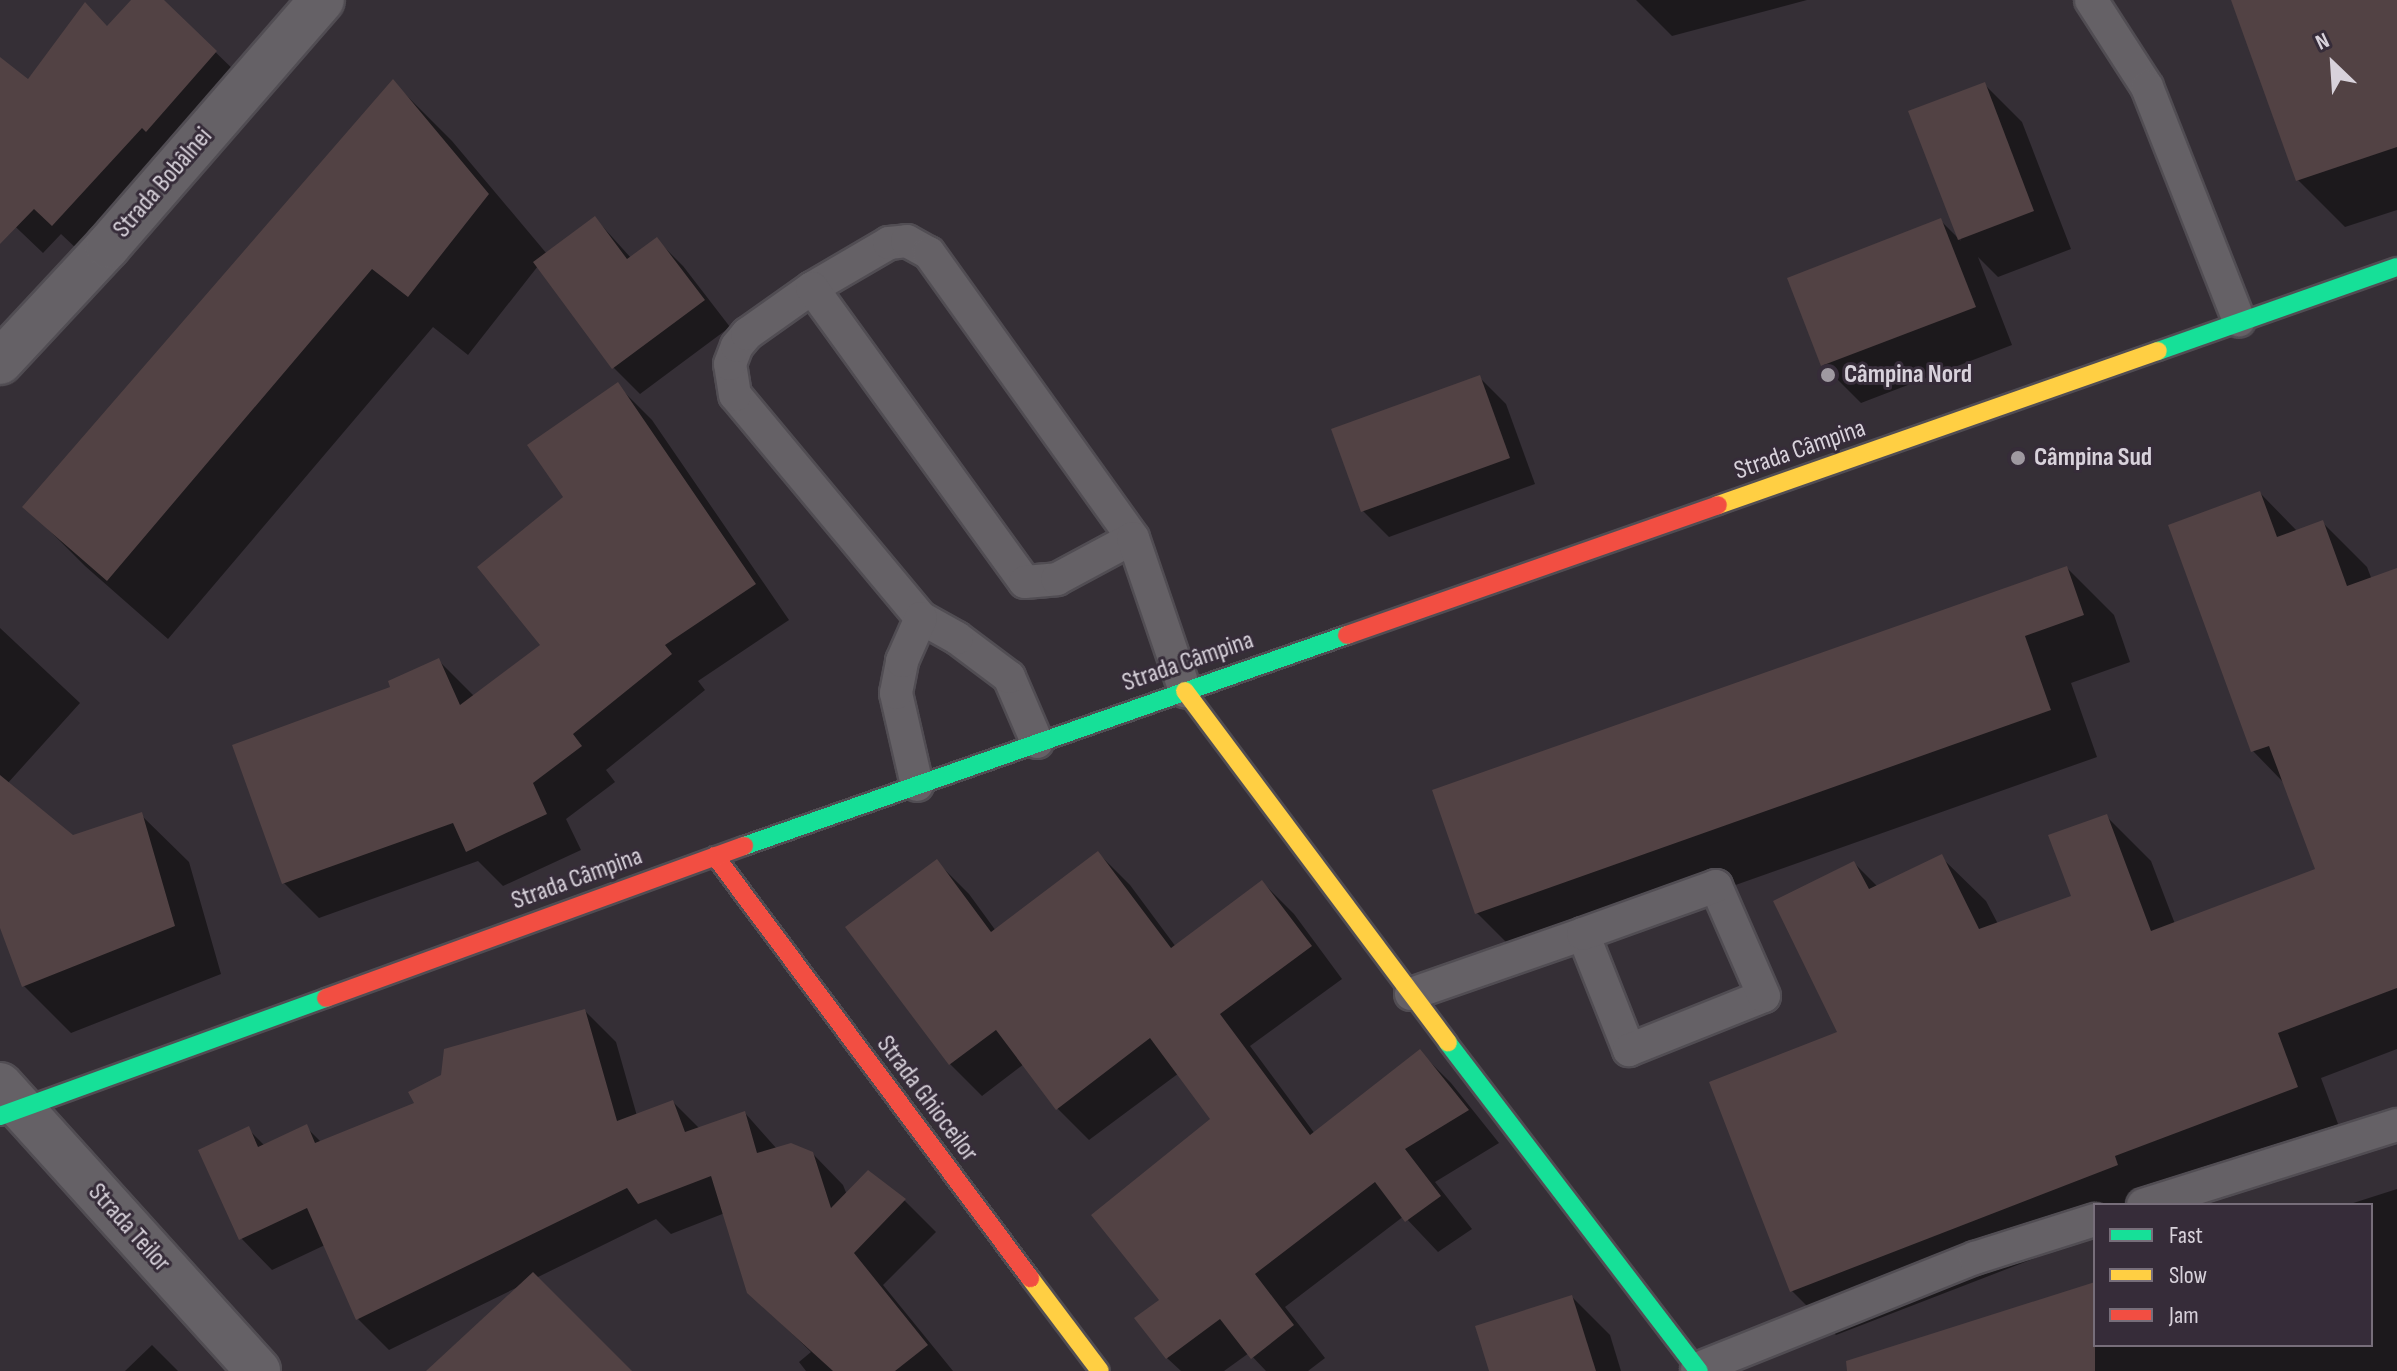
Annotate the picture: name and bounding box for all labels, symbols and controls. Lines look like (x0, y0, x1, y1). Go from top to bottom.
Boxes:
north arrow (2293, 24, 2373, 104)
text: N (2312, 27, 2334, 57)
street label: Strada Bobâlnei (107, 122, 219, 244)
place label: Câmpina Nord (1844, 359, 1972, 391)
marker: Câmpina Nord (1819, 366, 1837, 384)
street label: Strada Câmpina (1730, 413, 1870, 487)
place label: Câmpina Sud (2034, 442, 2152, 474)
marker: Câmpina Sud (2009, 449, 2027, 467)
street label: Strada Câmpina (1118, 625, 1258, 699)
street label: Strada Câmpina (507, 841, 647, 917)
street label: Strada Ghioceilor (870, 1030, 984, 1168)
street label: Strada Teilor (81, 1177, 177, 1279)
legend (2093, 1203, 2373, 1347)
text: Fast (2169, 1221, 2203, 1250)
text: Slow (2169, 1261, 2207, 1290)
text: Jam (2169, 1301, 2199, 1330)

